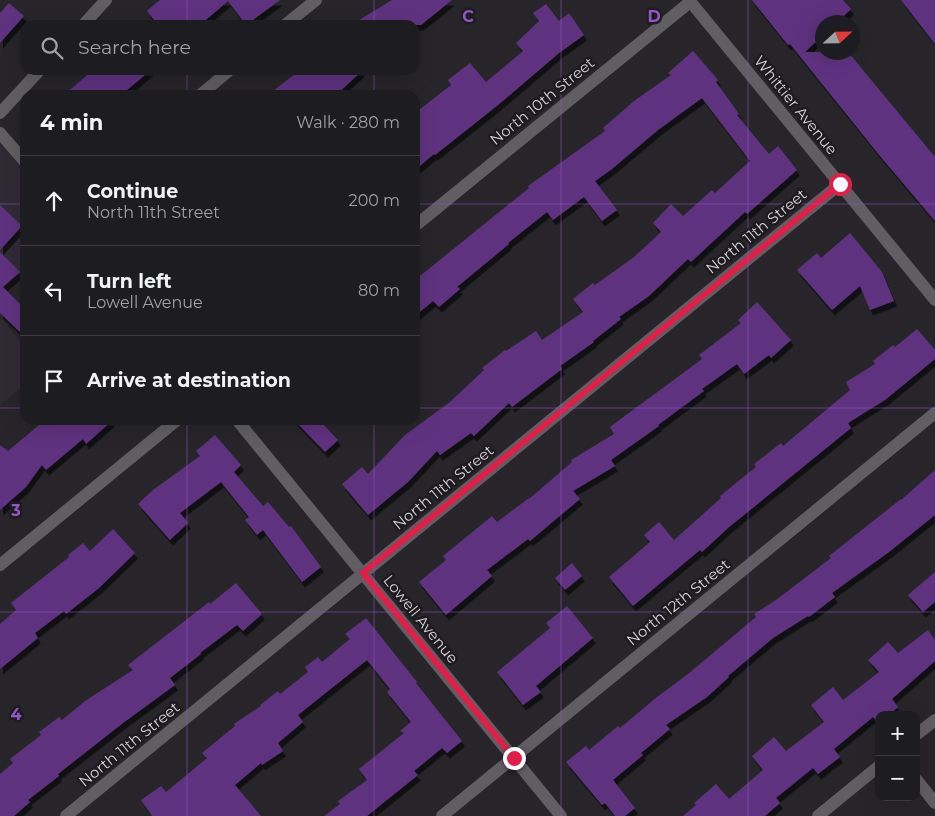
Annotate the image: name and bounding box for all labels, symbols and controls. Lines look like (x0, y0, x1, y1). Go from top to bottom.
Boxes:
text: C (462, 7, 474, 26)
text: D (647, 7, 661, 26)
north arrow (815, 15, 860, 60)
search box (20, 20, 420, 75)
icon: search (38, 34, 66, 62)
text: Search here (78, 36, 191, 59)
street label: Whittier Avenue (750, 52, 842, 158)
street label: North 10th Street (486, 53, 598, 149)
text: 4 min (40, 110, 103, 135)
text: Walk · 280 m (296, 113, 400, 132)
route start (829, 173, 852, 196)
text: Continue (87, 180, 178, 203)
street label: North 11th Street (702, 184, 810, 278)
icon: ahead (40, 187, 68, 215)
text: 200 m (349, 191, 400, 210)
text: North 11th Street (87, 203, 220, 222)
text: Turn left (87, 270, 172, 293)
icon: left (40, 277, 68, 305)
text: 80 m (358, 281, 400, 300)
text: Lowell Avenue (87, 293, 203, 312)
icon: arrive (40, 367, 68, 395)
text: Arrive at destination (87, 369, 291, 392)
street label: North 11th Street (389, 440, 497, 534)
text: 3 (10, 501, 21, 520)
street label: North 12th Street (622, 555, 734, 649)
street label: Lowell Avenue (379, 571, 463, 667)
street label: North 11th Street (75, 697, 183, 791)
text: 4 (10, 705, 22, 724)
map controls (875, 711, 920, 801)
button: + (875, 711, 920, 756)
route end (503, 747, 526, 770)
button: − (875, 756, 920, 801)

